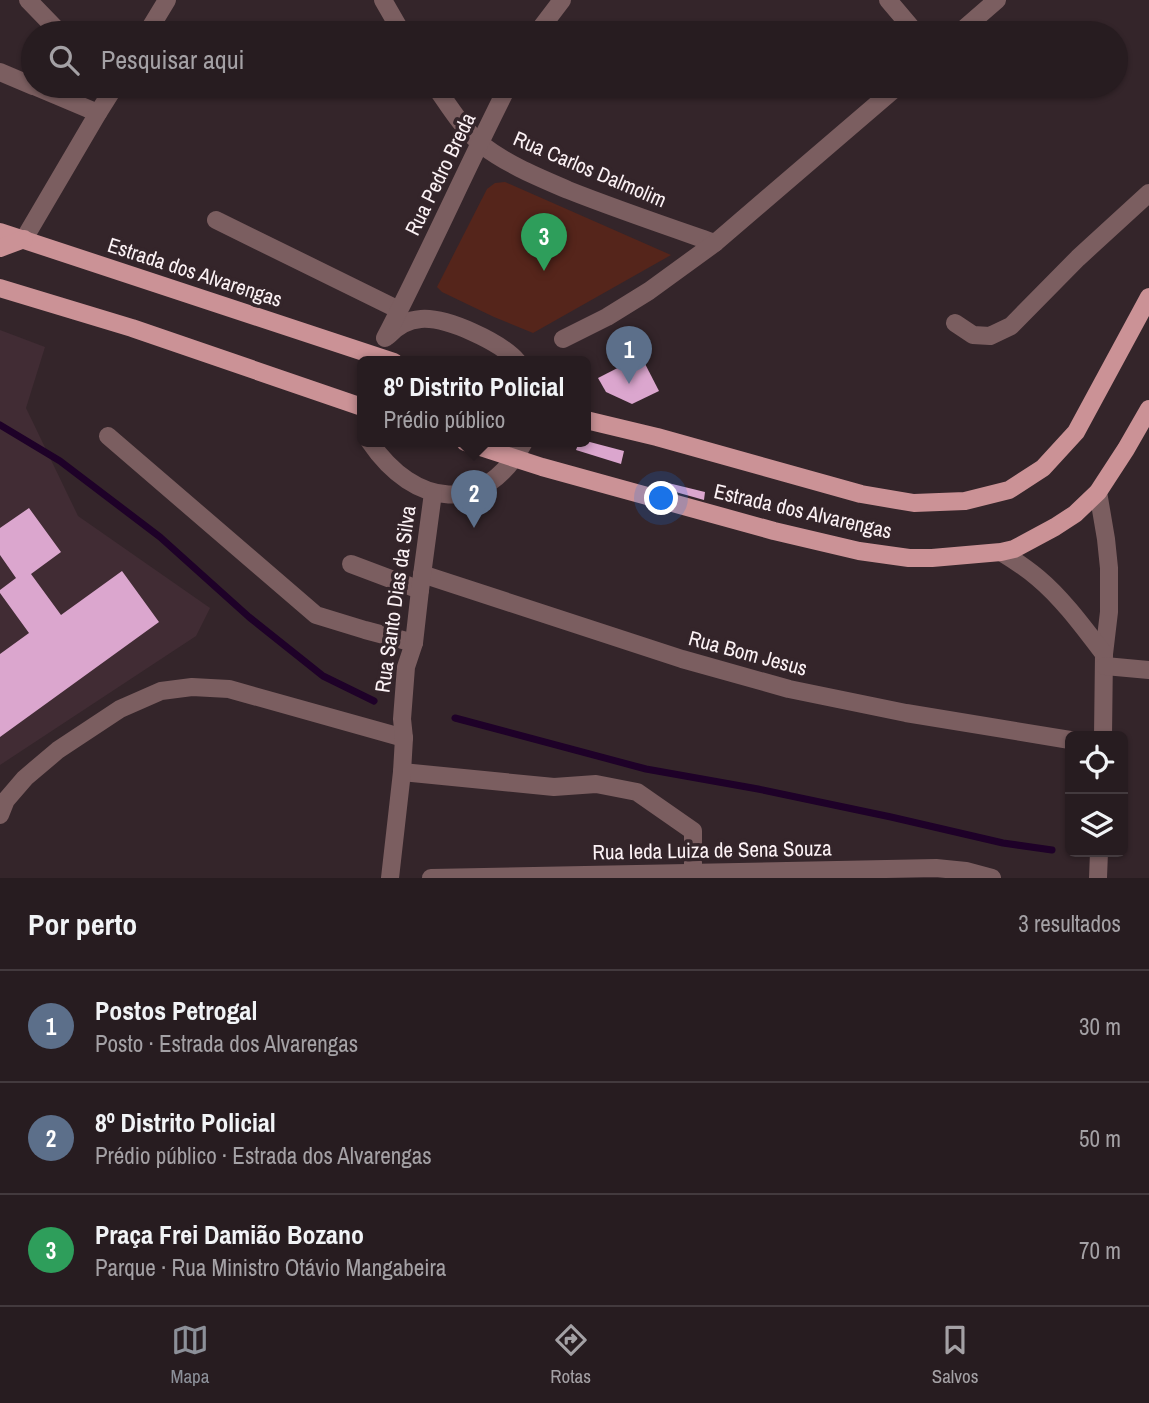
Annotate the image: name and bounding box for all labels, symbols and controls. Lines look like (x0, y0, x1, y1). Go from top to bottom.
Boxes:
search box (21, 21, 1128, 98)
icon: search (45, 41, 83, 79)
text: Pesquisar aqui (101, 42, 244, 77)
street label: Rua Pedro Breda (398, 107, 482, 240)
street label: Rua Carlos Dalmolim (509, 124, 671, 214)
pin: 3 (521, 213, 567, 271)
street label: Estrada dos Alvarengas (104, 230, 286, 314)
pin: 1 (606, 326, 652, 384)
popup (357, 356, 591, 447)
text: 8º Distrito Policial (384, 369, 564, 404)
text: Prédio público (384, 404, 505, 435)
pin: 2 (451, 470, 497, 528)
street label: Estrada dos Alvarengas (711, 476, 895, 546)
your location (644, 481, 678, 515)
street label: Rua Santo Dias da Silva (368, 503, 423, 694)
street label: Rua Bom Jesus (686, 623, 810, 683)
map controls (1065, 731, 1128, 857)
button: locate (1065, 731, 1128, 794)
button: layers (1065, 794, 1128, 857)
street label: Rua Ieda Luiza de Sena Souza (592, 833, 832, 867)
text: Por perto (28, 904, 137, 944)
text: 3 resultados (1018, 908, 1121, 939)
text: Postos Petrogal (95, 993, 257, 1028)
text: 1 (46, 1011, 56, 1042)
text: 30 m (1079, 1011, 1121, 1042)
text: Posto · Estrada dos Alvarengas (95, 1028, 358, 1059)
text: 8º Distrito Policial (95, 1105, 276, 1140)
text: 2 (46, 1123, 56, 1154)
text: 50 m (1079, 1123, 1121, 1154)
text: Prédio público · Estrada dos Alvarengas (95, 1140, 432, 1171)
text: Praça Frei Damião Bozano (95, 1217, 364, 1252)
text: 3 (46, 1235, 56, 1266)
text: 70 m (1079, 1235, 1121, 1266)
text: Parque · Rua Ministro Otávio Mangabeira (95, 1252, 446, 1283)
tab: Mapa (170, 1321, 209, 1389)
tab: Rotas (550, 1321, 591, 1389)
tab: Salvos (932, 1321, 979, 1389)

